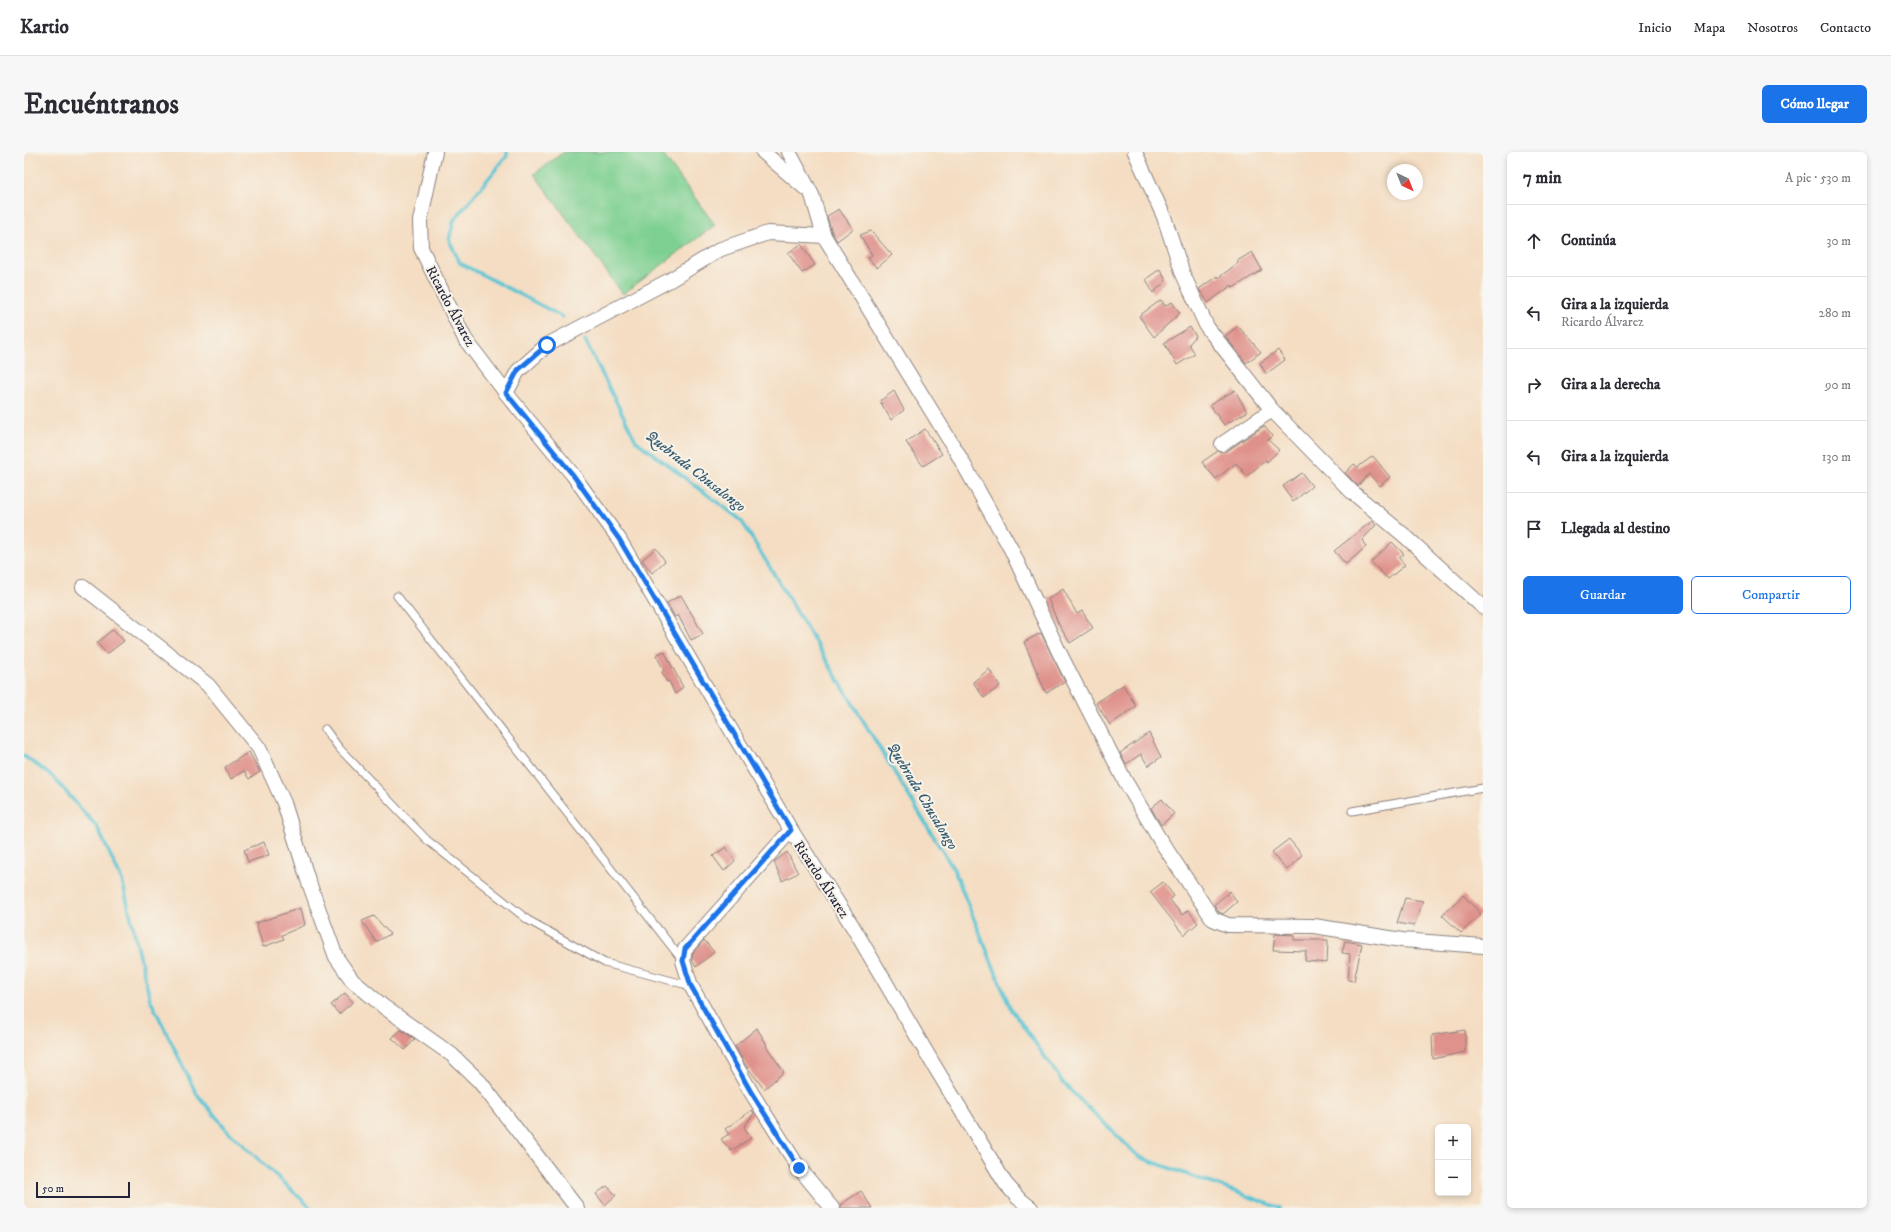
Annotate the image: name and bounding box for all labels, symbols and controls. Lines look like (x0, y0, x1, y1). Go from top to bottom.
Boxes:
text: Kartio (20, 16, 69, 39)
text: Inicio (1638, 19, 1671, 37)
text: Mapa (1693, 19, 1725, 37)
text: Nosotros (1747, 19, 1798, 37)
text: Contacto (1820, 19, 1871, 37)
button: Cómo llegar (1762, 85, 1867, 123)
text: Encuéntranos (24, 87, 179, 122)
north arrow (1387, 164, 1423, 200)
text: 7 min (1523, 167, 1562, 189)
text: A pie · 530 m (1785, 170, 1851, 186)
icon: ahead (1523, 230, 1545, 252)
text: Continúa (1561, 231, 1616, 250)
text: 30 m (1827, 233, 1851, 249)
street label: Ricardo Álvarez (421, 263, 479, 350)
text: Gira a la izquierda (1561, 295, 1669, 314)
icon: left (1523, 302, 1545, 324)
text: 280 m (1819, 305, 1851, 321)
text: Ricardo Álvarez (1561, 314, 1644, 330)
route start (538, 336, 556, 354)
icon: right (1523, 374, 1545, 396)
text: Gira a la derecha (1561, 375, 1660, 394)
text: 90 m (1825, 377, 1851, 393)
water label: Quebrada Chusalongo (642, 426, 750, 517)
icon: left (1523, 446, 1545, 468)
text: Gira a la izquierda (1561, 447, 1669, 466)
text: 130 m (1822, 449, 1851, 465)
icon: arrive (1523, 518, 1545, 540)
text: Llegada al destino (1561, 519, 1670, 538)
button: Guardar (1523, 576, 1683, 614)
button: Compartir (1691, 576, 1851, 614)
water label: Quebrada Chusalongo (883, 739, 962, 854)
street label: Ricardo Álvarez (789, 837, 853, 922)
map controls (1435, 1124, 1471, 1196)
button: + (1435, 1124, 1471, 1160)
route end (790, 1159, 808, 1177)
button: − (1435, 1160, 1471, 1196)
scale bar (36, 1180, 130, 1199)
text: 50 m (42, 1182, 64, 1196)

